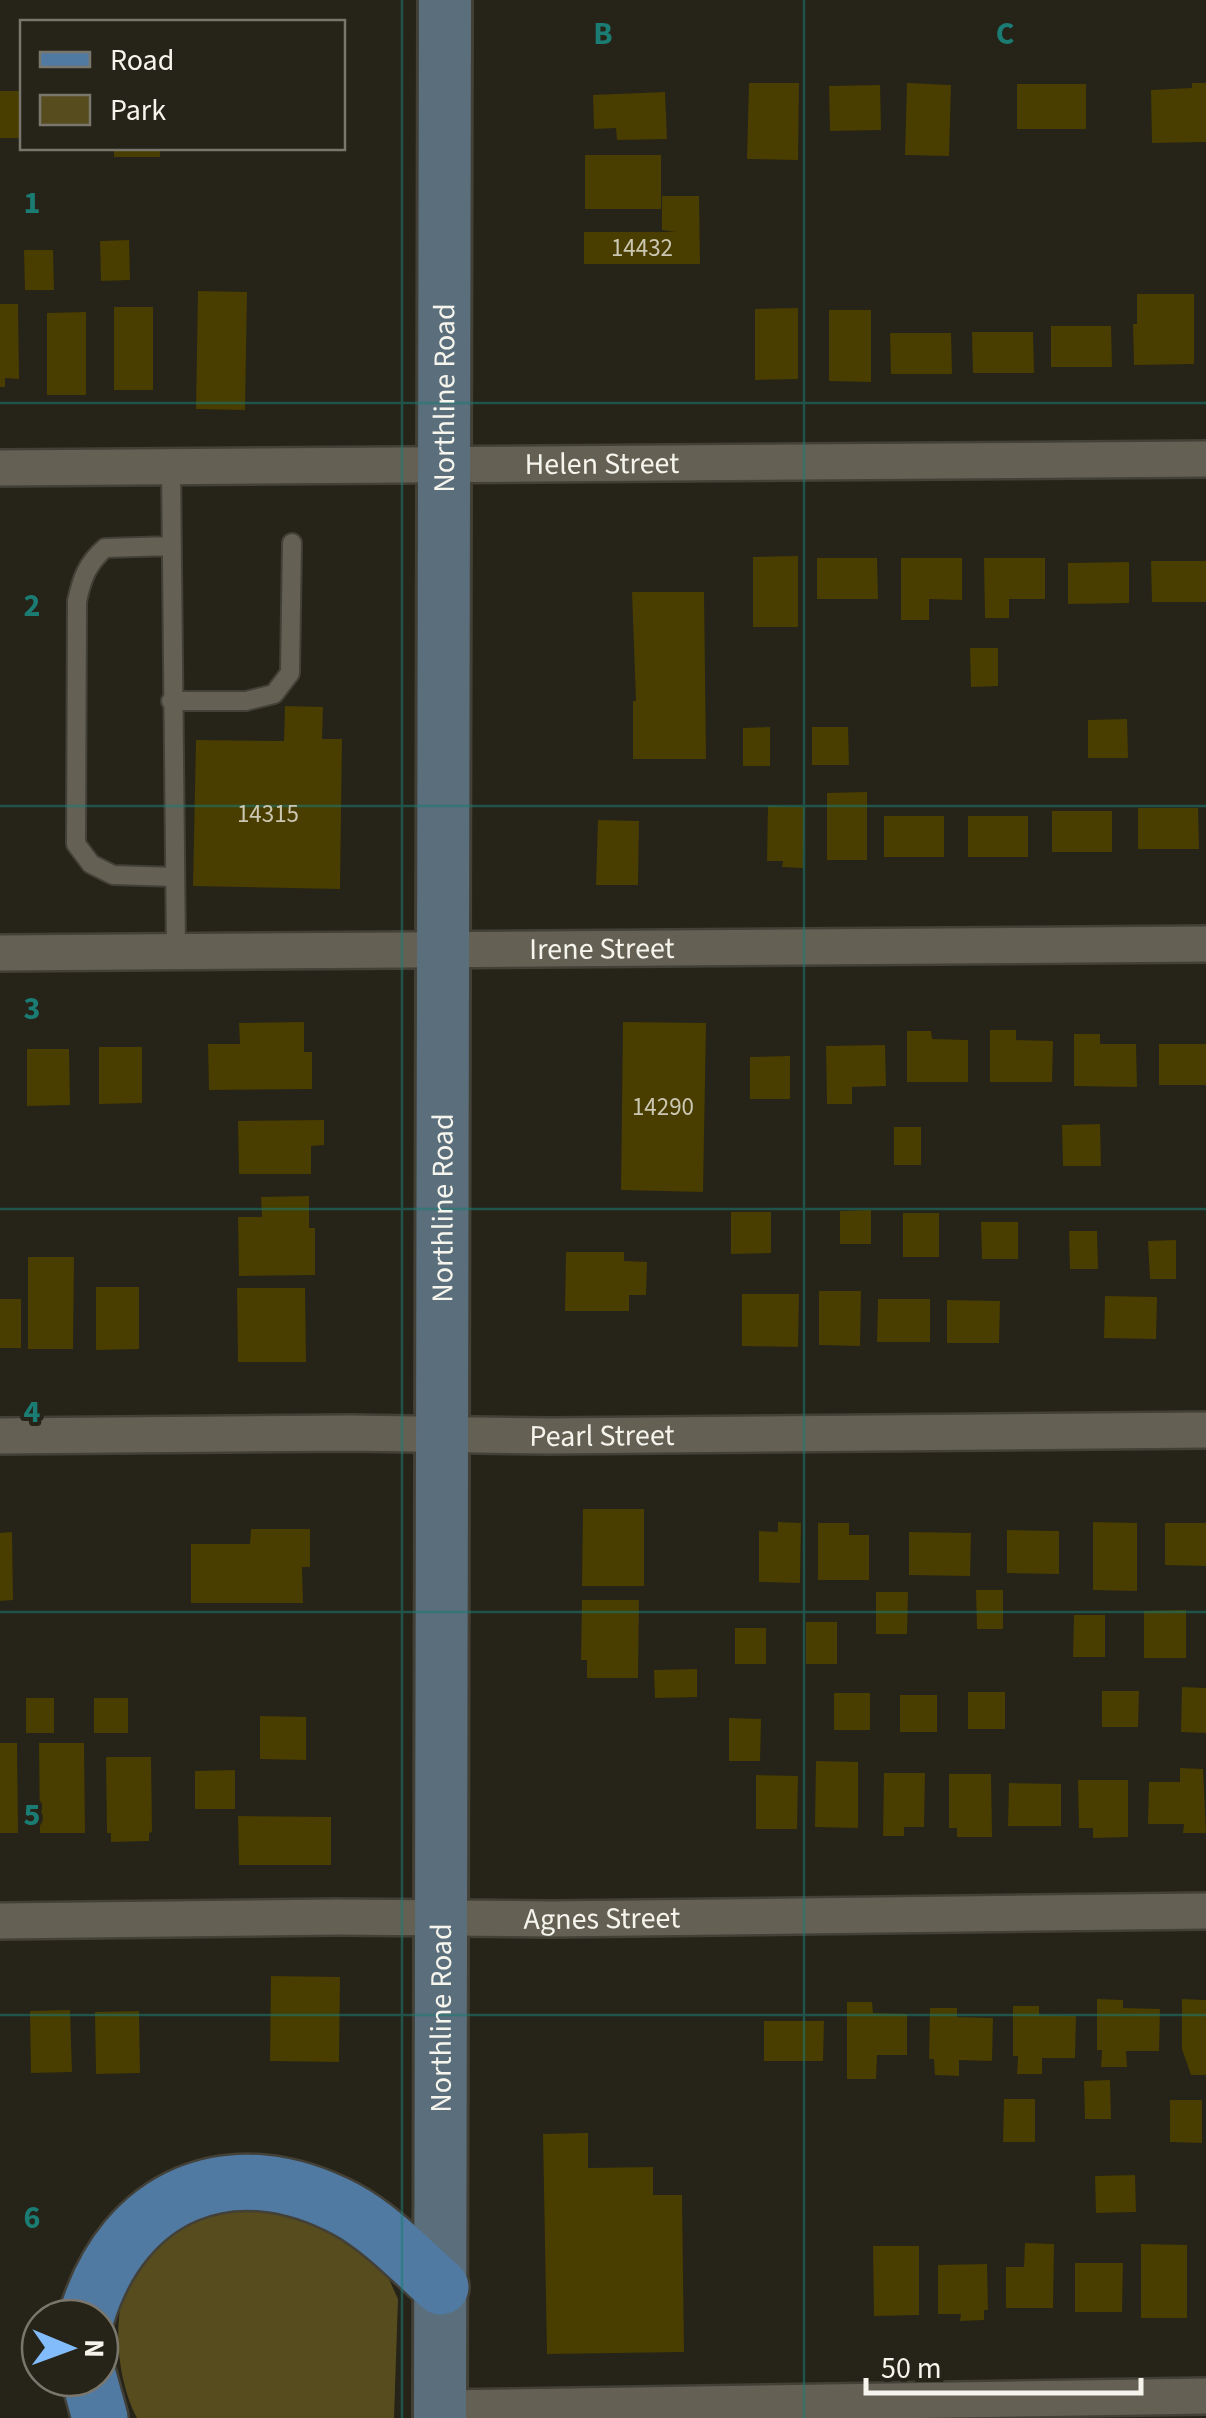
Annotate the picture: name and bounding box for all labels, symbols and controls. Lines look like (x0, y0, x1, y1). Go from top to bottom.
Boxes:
text: B (593, 11, 613, 57)
text: C (996, 11, 1014, 57)
legend (20, 20, 345, 150)
text: Road (110, 39, 174, 82)
text: Park (110, 89, 166, 132)
text: 1 (24, 180, 40, 226)
house number: 14432 (611, 230, 673, 266)
street label: Northline Road (422, 303, 466, 493)
street label: Helen Street (525, 441, 679, 486)
text: 2 (24, 583, 40, 629)
house number: 14315 (237, 796, 299, 832)
street label: Irene Street (529, 926, 675, 971)
text: 3 (24, 986, 40, 1032)
house number: 14290 (632, 1089, 694, 1125)
street label: Northline Road (421, 1113, 464, 1303)
text: 4 (24, 1389, 41, 1435)
street label: Pearl Street (529, 1413, 675, 1458)
text: 5 (24, 1792, 40, 1838)
street label: Agnes Street (524, 1896, 680, 1941)
street label: Northline Road (419, 1923, 463, 2113)
text: 6 (24, 2195, 40, 2241)
north arrow (20, 2298, 120, 2398)
scale bar (866, 2333, 1141, 2395)
text: N (74, 2339, 114, 2358)
text: 50 m (881, 2347, 942, 2390)

